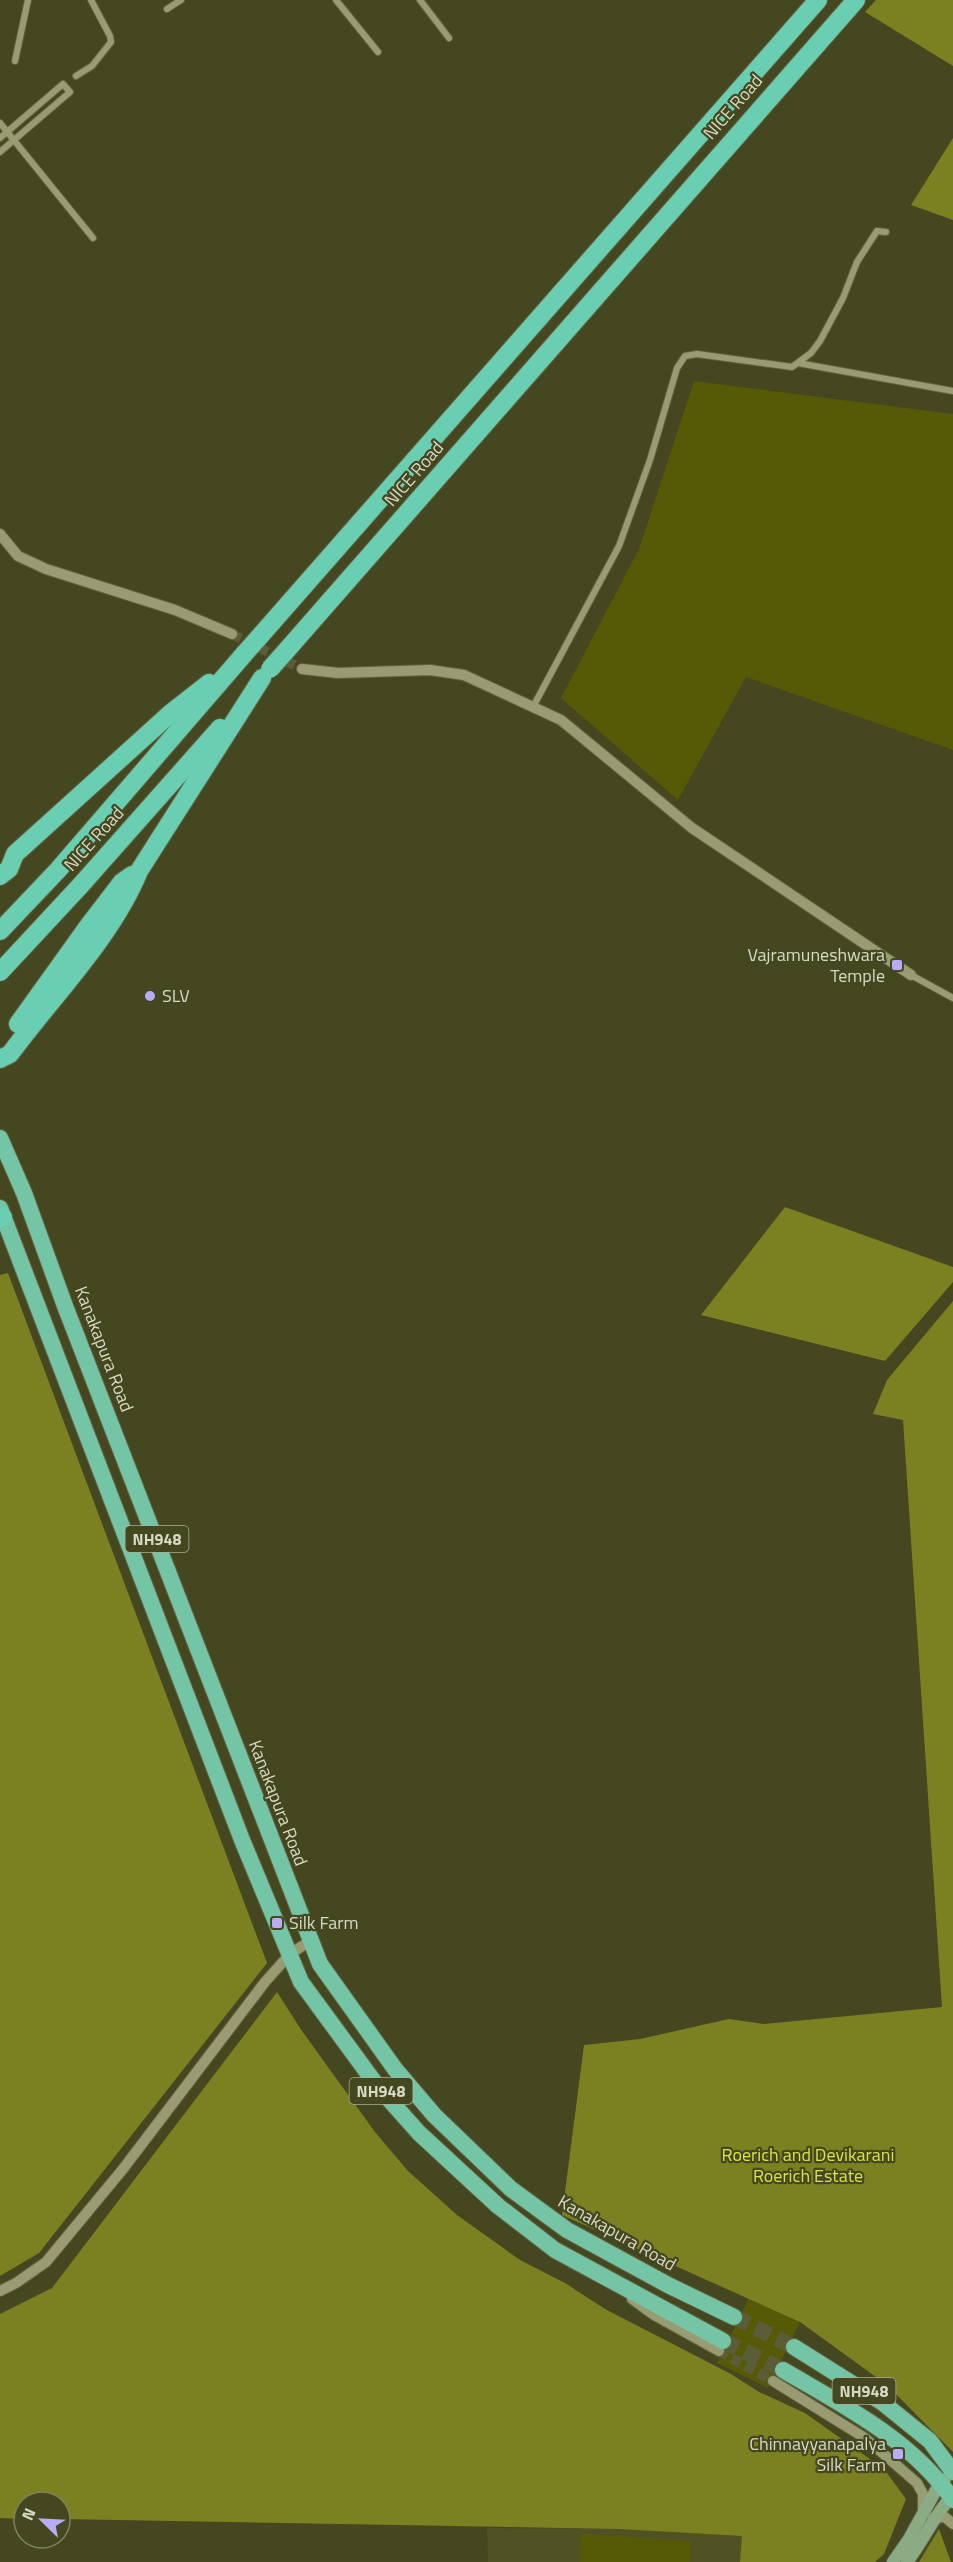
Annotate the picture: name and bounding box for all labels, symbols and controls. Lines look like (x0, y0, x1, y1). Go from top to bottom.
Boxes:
street label: NICE Road (696, 68, 769, 145)
street label: NICE Road (377, 435, 450, 512)
street label: NICE Road (57, 800, 130, 877)
place label: Vajramuneshwara Temple (748, 941, 885, 989)
marker: Vajramuneshwara Temple (890, 958, 904, 972)
place label: SLV (162, 982, 190, 1009)
marker: SLV (143, 989, 157, 1003)
street label: Kanakapura Road (68, 1282, 141, 1416)
road number: NH948 (126, 1526, 188, 1552)
street label: Kanakapura Road (242, 1736, 315, 1870)
place label: Silk Farm (289, 1909, 359, 1936)
marker: Silk Farm (270, 1916, 284, 1930)
road number: NH948 (350, 2078, 412, 2104)
park label: Roerich and Devikarani Roerich Estate (722, 2141, 894, 2189)
street label: Kanakapura Road (553, 2188, 681, 2277)
road number: NH948 (832, 2378, 896, 2404)
place label: Chinnayyanapalya Silk Farm (749, 2430, 886, 2478)
marker: Chinnayyanapalya Silk Farm (891, 2447, 905, 2461)
north arrow (12, 2490, 72, 2550)
text: N (15, 2504, 42, 2524)

